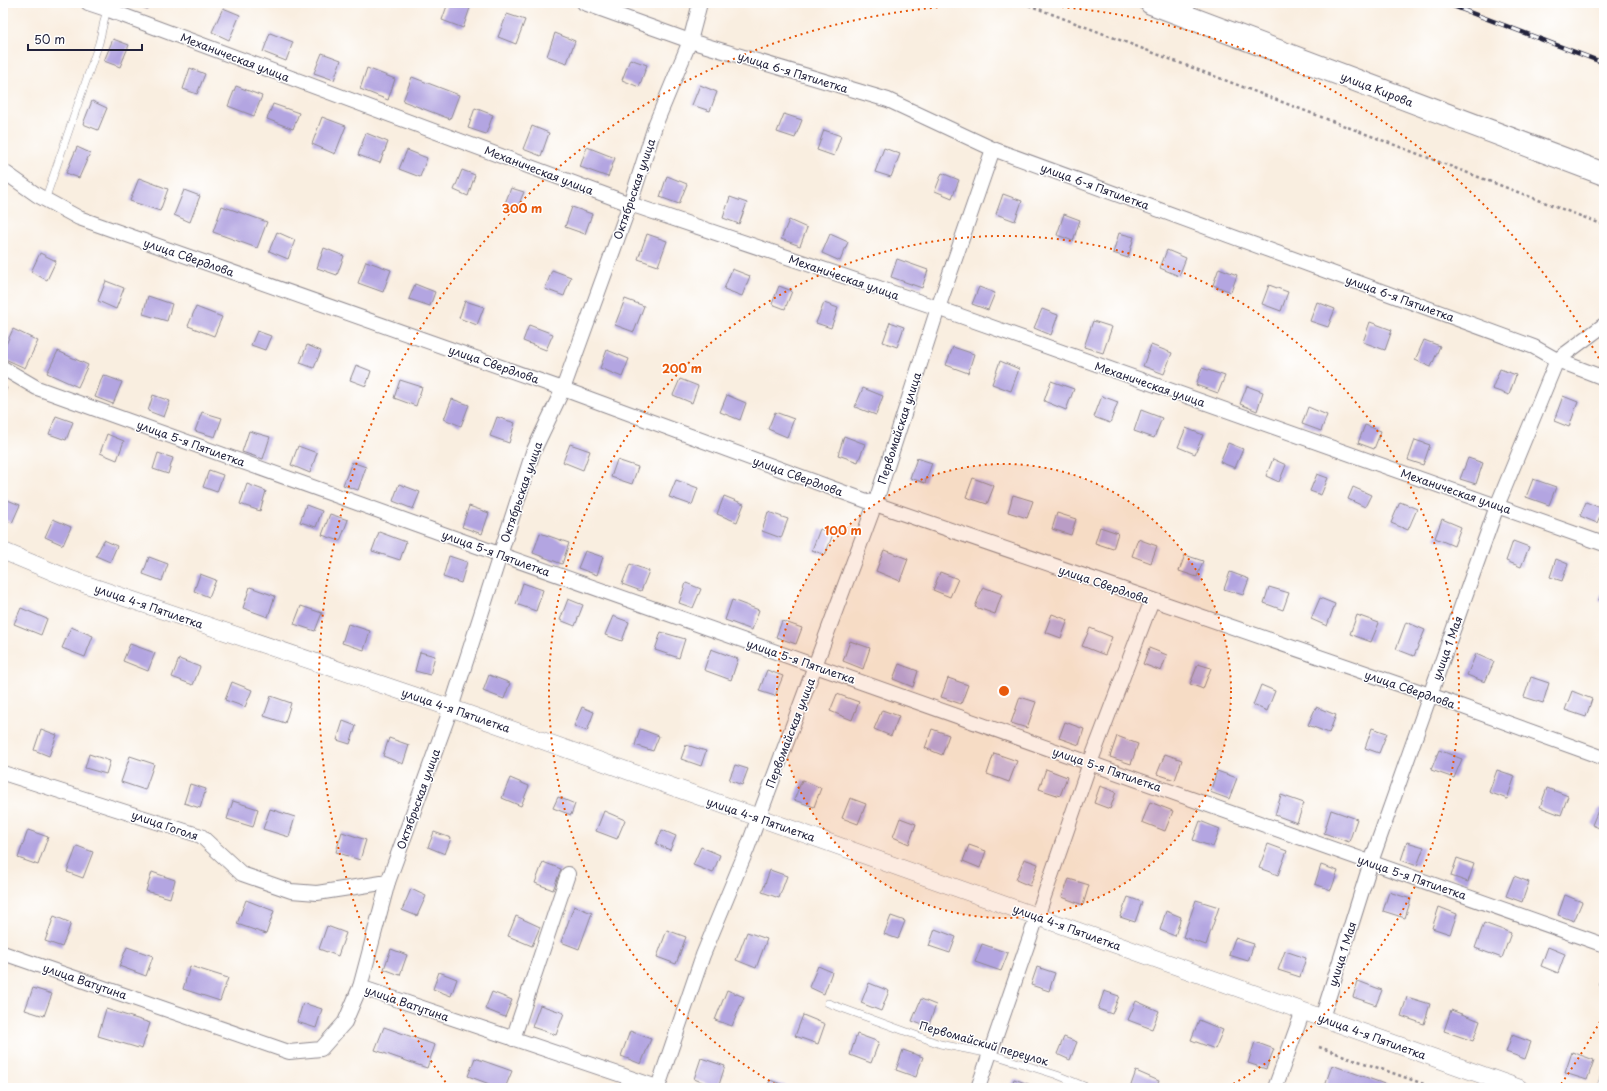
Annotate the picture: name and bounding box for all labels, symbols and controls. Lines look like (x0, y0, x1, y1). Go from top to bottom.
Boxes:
scale bar (28, 26, 142, 52)
street label: Механическая улица (178, 28, 292, 86)
text: 50 m (34, 30, 65, 48)
street label: улица 6-я Пятилетка (736, 47, 850, 97)
street label: улица Кирова (1338, 67, 1416, 111)
street label: Октябрьская улица (609, 136, 659, 242)
street label: Механическая улица (482, 141, 596, 199)
street label: улица 6-я Пятилетка (1038, 158, 1152, 214)
text: 300 m (502, 199, 542, 217)
street label: улица Свердлова (142, 234, 237, 280)
street label: Механическая улица (787, 250, 902, 304)
street label: улица 6-я Пятилетка (1343, 270, 1457, 326)
street label: улица Свердлова (447, 341, 542, 387)
street label: Механическая улица (1093, 357, 1208, 411)
text: 200 m (662, 359, 702, 377)
street label: Первомайская улица (873, 370, 925, 486)
street label: улица 5-я Пятилетка (135, 416, 248, 471)
street label: Октябрьская улица (496, 439, 546, 545)
street label: улица Свердлова (751, 452, 845, 500)
street label: Механическая улица (1399, 464, 1514, 518)
text: 100 m (824, 521, 862, 539)
street label: улица 5-я Пятилетка (440, 526, 553, 581)
street label: улица Свердлова (1057, 561, 1152, 607)
street label: улица 4-я Пятилетка (92, 579, 206, 633)
street label: улица 1 Мая (1428, 613, 1466, 682)
street label: улица 5-я Пятилетка (744, 634, 858, 688)
street label: улица Свердлова (1363, 666, 1458, 712)
street label: Первомайская улица (761, 675, 819, 791)
street label: улица 4-я Пятилетка (399, 683, 513, 737)
centre of rings (997, 684, 1011, 698)
street label: улица 5-я Пятилетка (1050, 742, 1164, 796)
street label: Октябрьская улица (392, 746, 444, 852)
street label: улица 4-я Пятилетка (704, 792, 818, 846)
street label: улица Гоголя (129, 806, 201, 844)
street label: улица 5-я Пятилетка (1355, 850, 1469, 904)
street label: улица 4-я Пятилетка (1011, 900, 1123, 954)
street label: улица 1 Мая (1324, 919, 1360, 989)
street label: улица Ватутина (41, 959, 129, 1003)
street label: улица Ватутина (363, 981, 451, 1025)
street label: улица 4-я Пятилетка (1316, 1009, 1428, 1063)
street label: Первомайский переулок (917, 1016, 1051, 1070)

